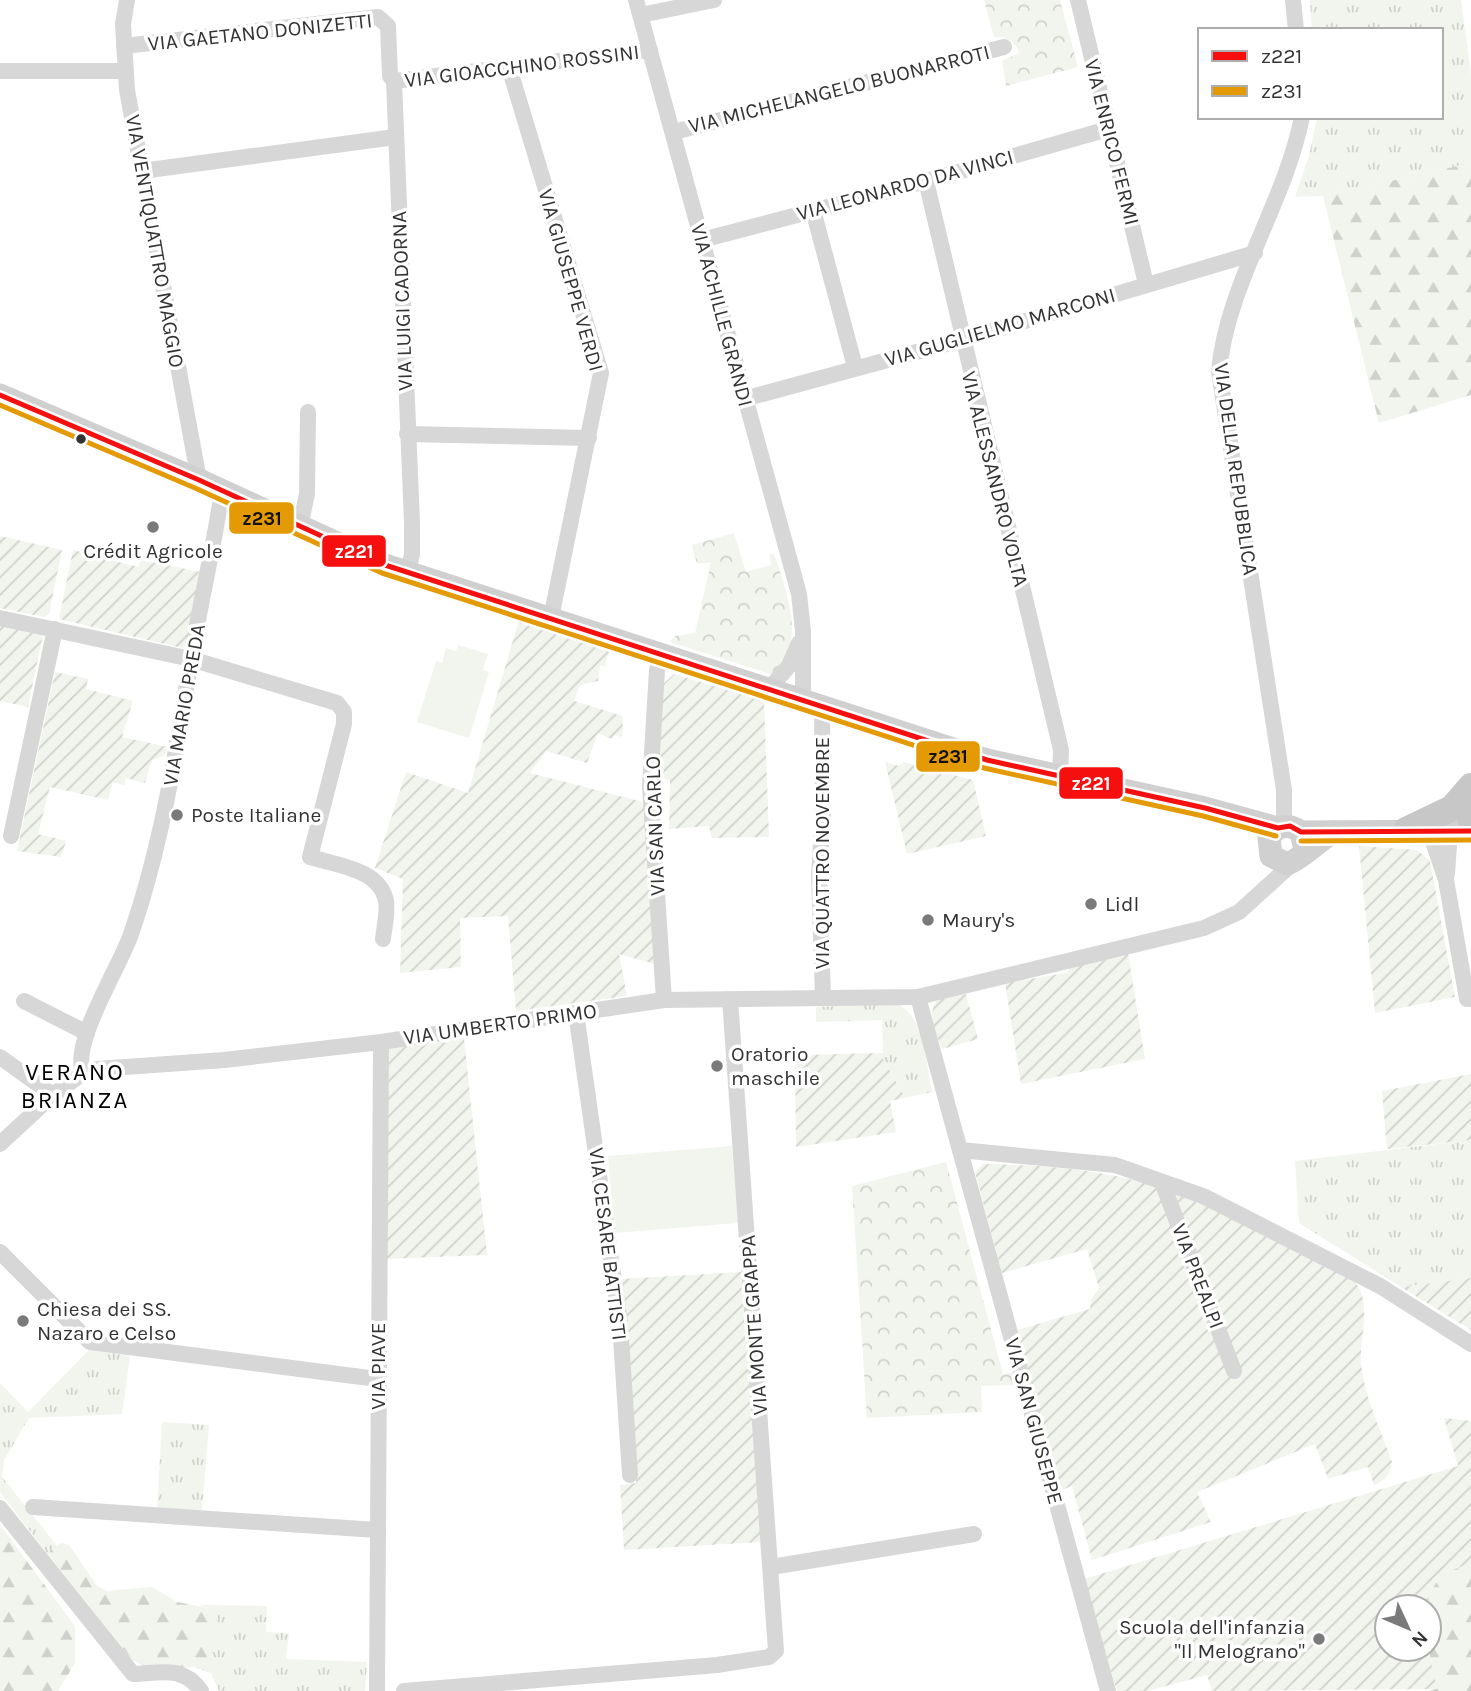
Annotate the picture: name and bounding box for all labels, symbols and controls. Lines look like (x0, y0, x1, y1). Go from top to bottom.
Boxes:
street label: VIA GAETANO DONIZETTI (147, 8, 373, 56)
legend (1198, 28, 1443, 119)
street label: VIA GIOACCHINO ROSSINI (403, 40, 641, 92)
street label: VIA MICHELANGELO BUONARROTI (686, 40, 992, 138)
text: z221 (1261, 44, 1302, 68)
street label: VIA ENRICO FERMI (1080, 56, 1144, 228)
text: z231 (1261, 79, 1302, 103)
street label: VIA VENTIQUATTRO MAGGIO (121, 113, 189, 369)
street label: VIA LEONARDO DA VINCI (794, 145, 1016, 225)
street label: VIA GIUSEPPE VERDI (533, 186, 609, 374)
street label: VIA LUIGI CADORNA (387, 211, 417, 391)
street label: VIA ACHILLE GRANDI (686, 221, 758, 409)
street label: VIA GUGLIELMO MARCONI (882, 283, 1118, 371)
street label: VIA DELLA REPUBBLICA (1209, 361, 1263, 577)
street label: VIA ALESSANDRO VOLTA (957, 369, 1033, 589)
unlabelled marker (74, 432, 88, 446)
line badge: z231 (228, 501, 295, 535)
text: z231 (242, 508, 282, 530)
marker: Crédit Agricole (145, 519, 161, 535)
line badge: z221 (321, 534, 387, 568)
place label: Crédit Agricole (83, 539, 223, 563)
text: z221 (334, 541, 374, 563)
street label: VIA MARIO PREDA (158, 622, 210, 788)
street label: VIA QUATTRO NOVEMBRE (810, 737, 834, 969)
line badge: z231 (915, 740, 981, 773)
text: z231 (928, 746, 968, 768)
street label: VIA SAN CARLO (641, 756, 669, 896)
line badge: z221 (1058, 766, 1124, 800)
text: z221 (1071, 773, 1111, 795)
place label: Poste Italiane (191, 803, 321, 827)
marker: Poste Italiane (169, 807, 185, 823)
place label: Lidl (1105, 892, 1139, 916)
marker: Lidl (1083, 896, 1099, 912)
place label: Maury's (942, 908, 1015, 932)
marker: Maury's (920, 912, 936, 928)
street label: VIA UMBERTO PRIMO (402, 999, 598, 1049)
place label: Oratorio maschile (731, 1042, 820, 1090)
district label: VERANO BRIANZA (21, 1058, 129, 1114)
marker: Oratorio maschile (709, 1058, 725, 1074)
street label: VIA CESARE BATTISTI (584, 1146, 632, 1342)
street label: VIA PREALPI (1167, 1220, 1229, 1332)
street label: VIA MONTE GRAPPA (736, 1234, 772, 1416)
place label: Chiesa dei SS. Nazaro e Celso (37, 1297, 176, 1345)
marker: Chiesa dei SS. Nazaro e Celso (15, 1313, 31, 1329)
street label: VIA PIAVE (366, 1322, 390, 1410)
street label: VIA SAN GIUSEPPE (1000, 1335, 1068, 1507)
north arrow (1373, 1593, 1443, 1663)
place label: Scuola dell'infanzia "Il Melograno" (1119, 1615, 1305, 1663)
text: N (1407, 1627, 1432, 1652)
marker: Scuola dell'infanzia "Il Melograno" (1311, 1631, 1327, 1647)

